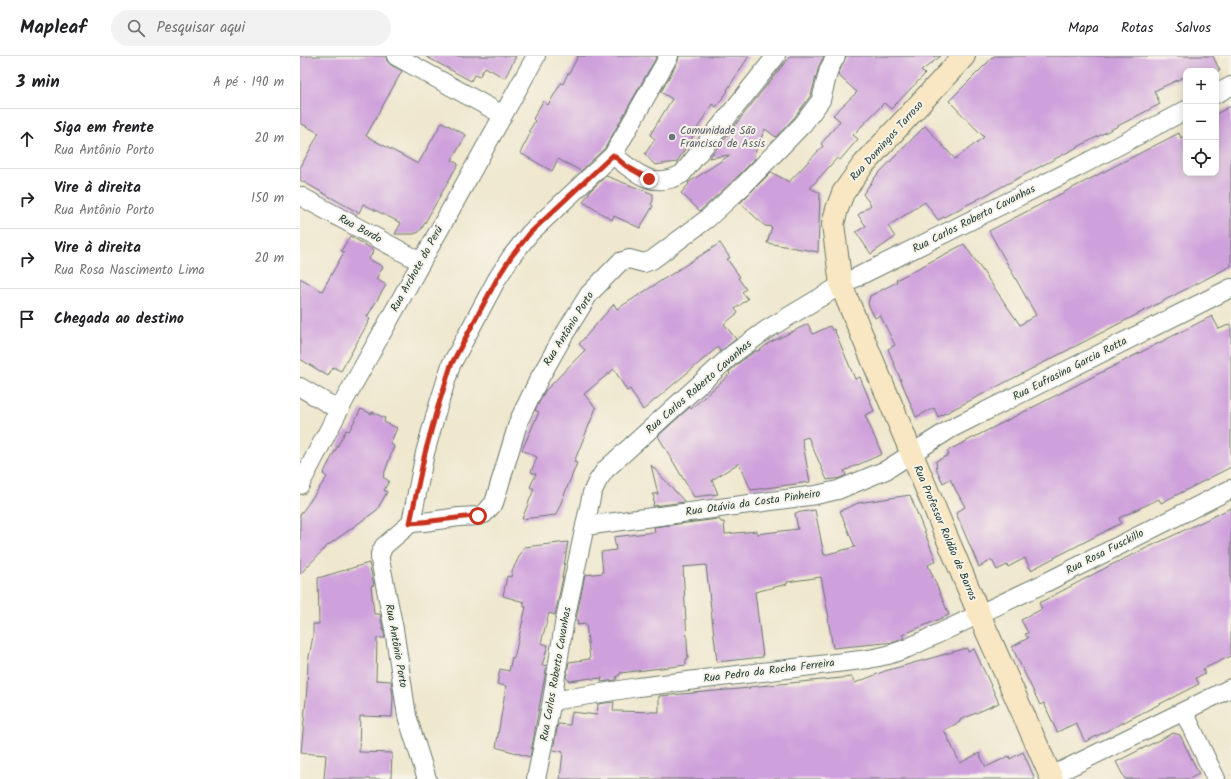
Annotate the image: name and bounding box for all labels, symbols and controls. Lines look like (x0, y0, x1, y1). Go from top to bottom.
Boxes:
search box (111, 10, 391, 46)
text: Mapleaf (20, 13, 87, 43)
text: Pesquisar aqui (157, 16, 245, 40)
icon: search (125, 17, 147, 39)
text: Mapa (1068, 17, 1099, 39)
text: Rotas (1121, 17, 1153, 39)
text: Salvos (1175, 17, 1211, 39)
map controls (1183, 68, 1219, 176)
button: + (1183, 68, 1219, 104)
text: 3 min (16, 69, 60, 96)
text: A pé · 190 m (213, 72, 284, 93)
street label: Rua Domingos Tarroso (846, 97, 928, 185)
button: − (1183, 104, 1219, 140)
text: Siga em frente (54, 116, 154, 140)
place label: Comunidade São Francisco de Assis (680, 122, 765, 153)
icon: ahead (16, 128, 38, 150)
text: 20 m (254, 128, 284, 149)
marker: Comunidade São Francisco de Assis (667, 132, 677, 142)
text: Rua Antônio Porto (54, 140, 154, 161)
button: locate (1183, 140, 1219, 176)
route end (640, 170, 658, 188)
text: Vire à direita (54, 176, 141, 200)
street label: Rua Carlos Roberto Cavanhas (909, 180, 1039, 258)
icon: right (16, 188, 38, 210)
text: 150 m (251, 188, 284, 209)
text: Rua Antônio Porto (54, 200, 154, 221)
street label: Rua Bordo (335, 210, 385, 248)
street label: Rua Archote do Perú (386, 222, 448, 315)
text: Vire à direita (54, 236, 141, 260)
icon: right (16, 248, 38, 270)
text: 20 m (254, 248, 284, 269)
text: Rua Rosa Nascimento Lima (54, 260, 205, 281)
street label: Rua Antônio Porto (539, 288, 599, 370)
text: Chegada ao destino (54, 307, 184, 331)
icon: arrive (16, 308, 38, 330)
street label: Rua Eufrasina Garcia Rotta (1010, 332, 1130, 406)
street label: Rua Carlos Roberto Cavanhas (642, 335, 756, 438)
street label: Rua Professor Roldão de Barros (908, 463, 982, 604)
street label: Rua Otávia da Costa Pinheiro (684, 485, 822, 521)
route start (469, 507, 487, 525)
street label: Rua Rosa Fusckillo (1063, 525, 1147, 579)
street label: Rua Antônio Porto (380, 603, 412, 689)
street label: Rua Carlos Roberto Cavanhas (535, 605, 577, 743)
street label: Rua Pedro da Rocha Ferreira (702, 654, 836, 688)

